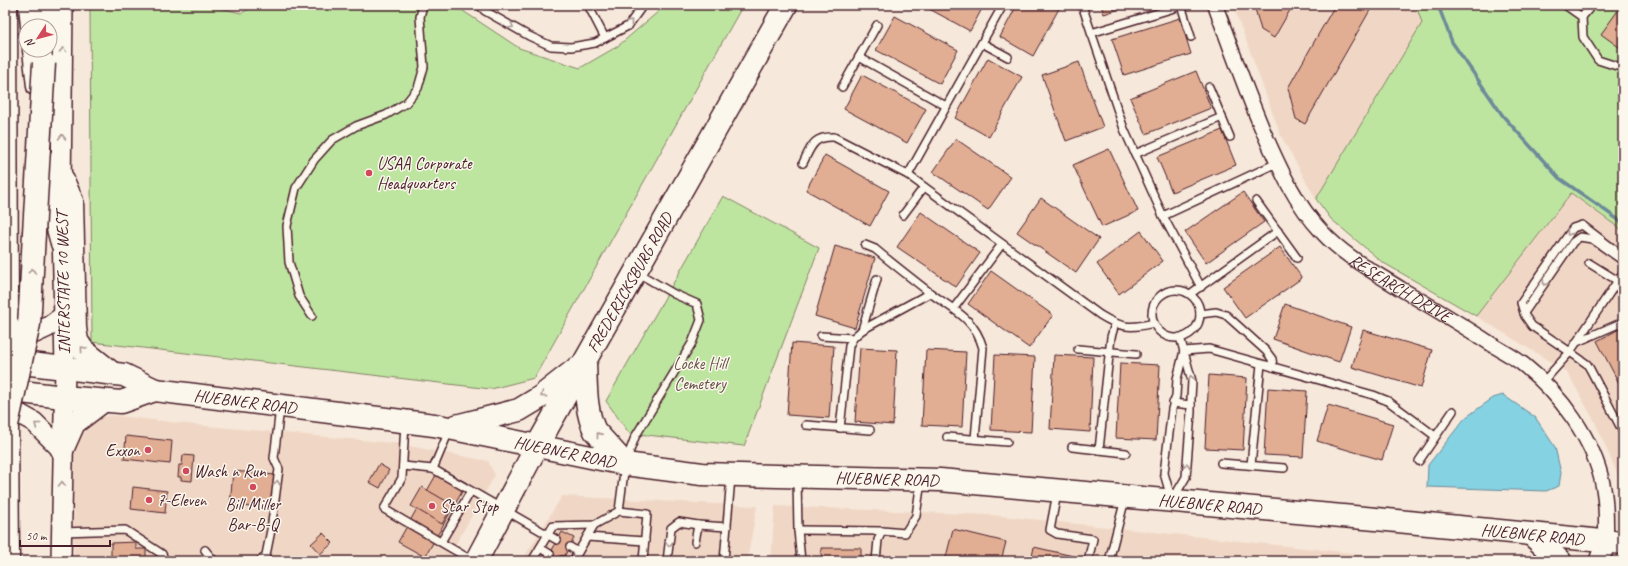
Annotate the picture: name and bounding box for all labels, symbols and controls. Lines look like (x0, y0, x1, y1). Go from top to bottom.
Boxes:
north arrow (18, 18, 58, 58)
one-way arrow (626, 20, 633, 27)
one-way arrow (507, 22, 515, 29)
text: N (21, 35, 38, 51)
one-way arrow (59, 47, 67, 53)
one-way arrow (58, 134, 66, 140)
place label: USAA Corporate Headquarters (377, 153, 473, 194)
marker: USAA Corporate Headquarters (364, 168, 374, 178)
street label: INTERSTATE 10 WEST (51, 207, 75, 355)
street label: FREDERICKSBURG ROAD (582, 207, 678, 356)
one-way arrow (1567, 229, 1574, 236)
street label: RESEARCH DRIVE (1346, 249, 1457, 328)
one-way arrow (28, 268, 36, 274)
one-way arrow (1542, 279, 1550, 286)
one-way arrow (81, 346, 88, 353)
park label: Locke Hill Cemetery (673, 353, 730, 394)
one-way arrow (1187, 374, 1195, 381)
street label: HUEBNER ROAD (193, 384, 300, 418)
one-way arrow (540, 390, 547, 397)
one-way arrow (34, 423, 42, 430)
street label: HUEBNER ROAD (512, 431, 620, 473)
one-way arrow (597, 433, 604, 440)
place label: Exxon (106, 440, 141, 461)
marker: Exxon (143, 445, 153, 455)
place label: Wash n Run (194, 461, 267, 482)
one-way arrow (1182, 463, 1191, 469)
marker: Wash n Run (181, 466, 191, 476)
street label: HUEBNER ROAD (835, 467, 941, 491)
one-way arrow (272, 480, 281, 486)
one-way arrow (58, 481, 66, 487)
marker: Bill Miller Bar-B-Q (248, 482, 258, 492)
street label: HUEBNER ROAD (1158, 489, 1264, 519)
place label: 7-Eleven (157, 490, 208, 511)
place label: Bill Miller Bar-B-Q (226, 494, 282, 535)
marker: 7-Eleven (144, 495, 154, 505)
place label: Star Stop (440, 496, 500, 517)
marker: Star Stop (427, 501, 437, 511)
street label: HUEBNER ROAD (1480, 519, 1587, 550)
scale bar (20, 522, 110, 548)
text: 50 m (26, 528, 48, 544)
one-way arrow (665, 541, 674, 547)

